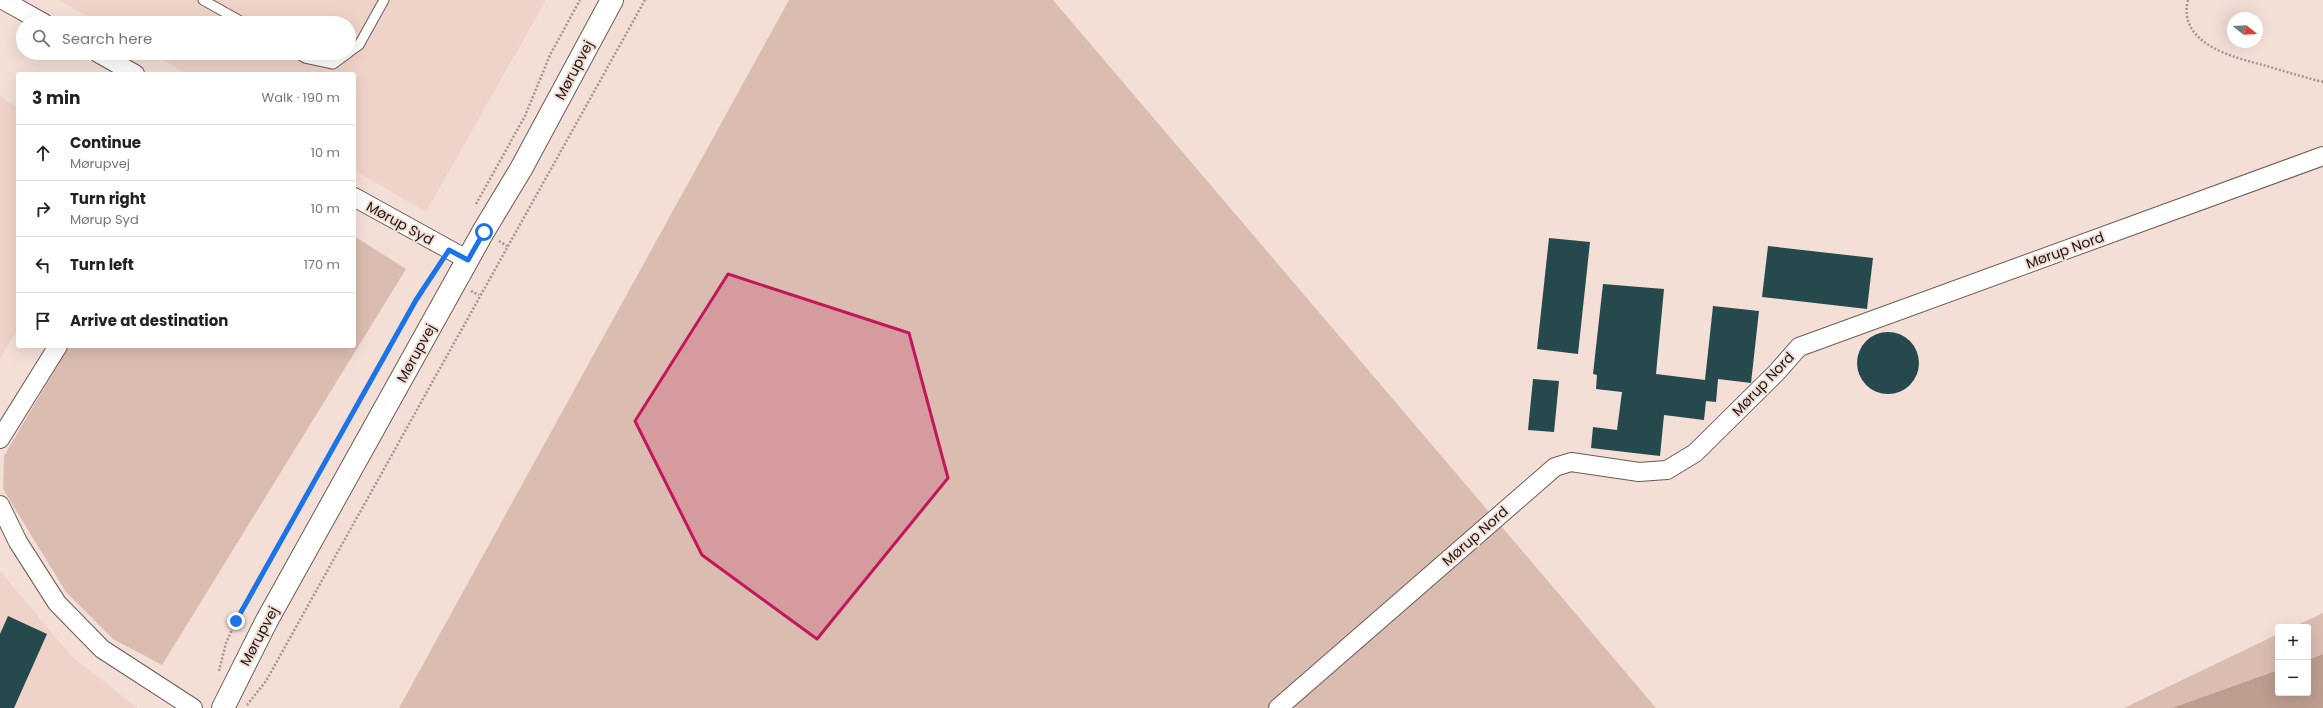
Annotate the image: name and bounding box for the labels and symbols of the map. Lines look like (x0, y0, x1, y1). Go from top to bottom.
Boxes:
north arrow (2227, 12, 2263, 48)
street label: Mørupvej (550, 37, 598, 103)
street label: Mørup Syd (363, 196, 437, 250)
route start (475, 223, 493, 241)
street label: Mørup Nord (2023, 227, 2107, 273)
street label: Mørupvej (392, 320, 440, 386)
street label: Mørup Nord (1727, 348, 1799, 420)
street label: Mørup Nord (1438, 502, 1512, 570)
street label: Mørupvej (235, 603, 283, 669)
route end (227, 612, 245, 630)

